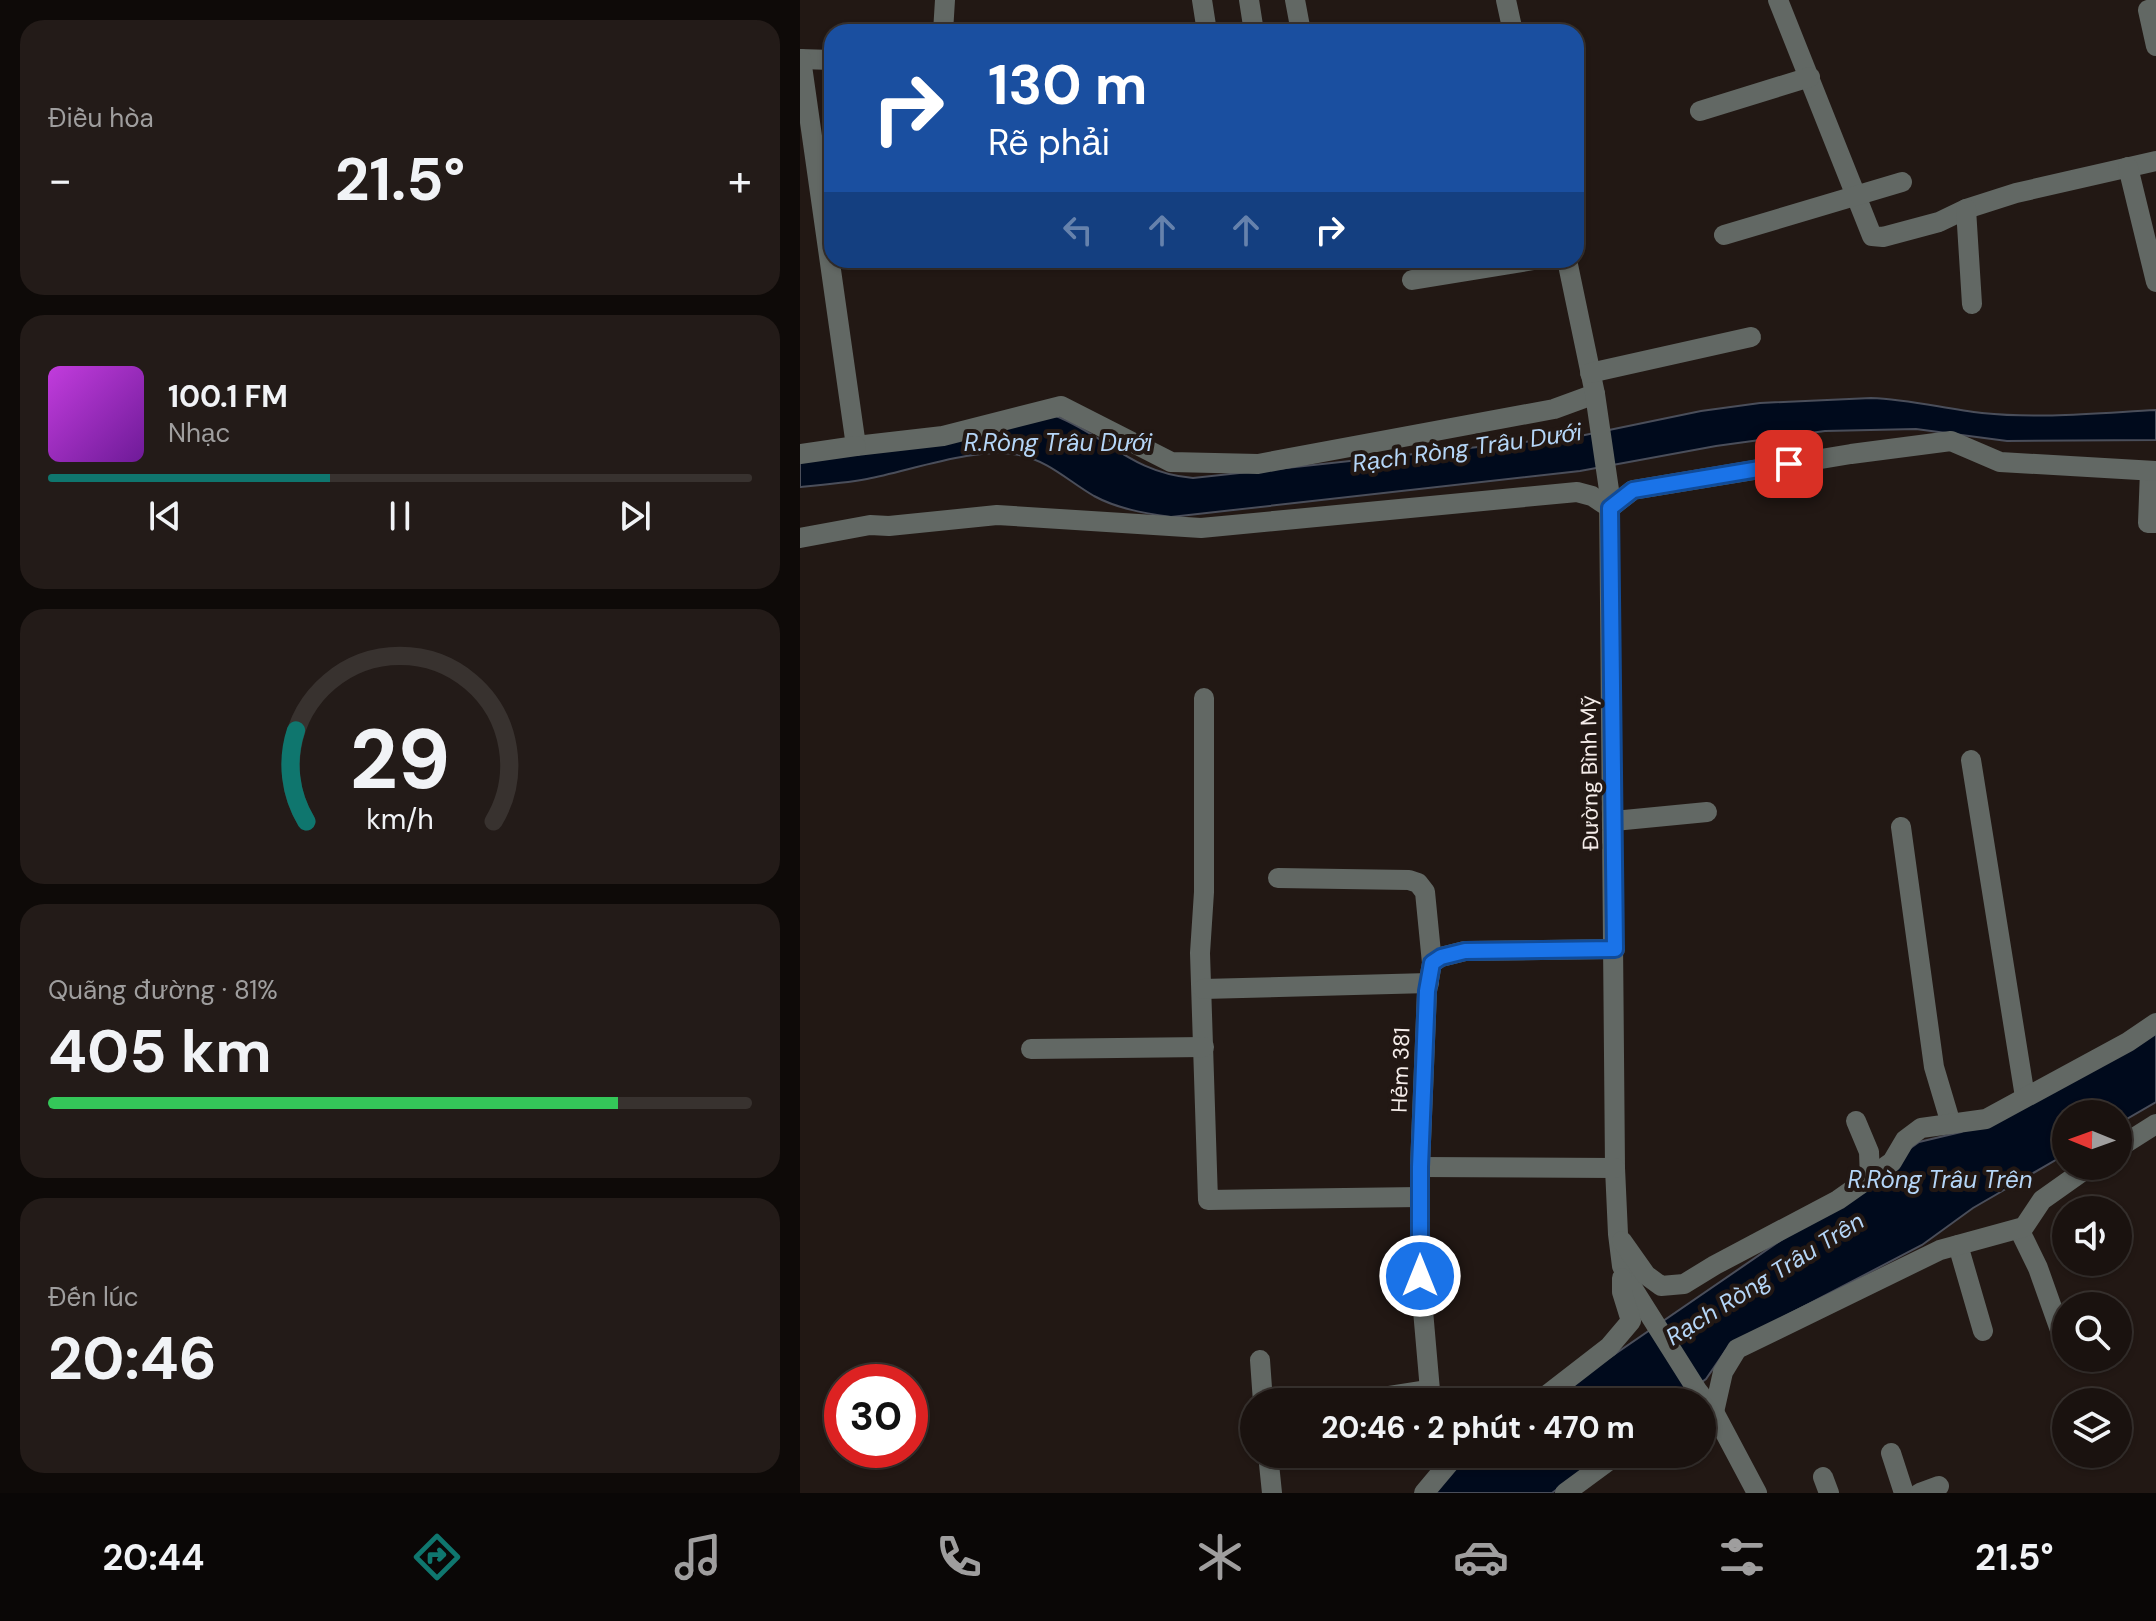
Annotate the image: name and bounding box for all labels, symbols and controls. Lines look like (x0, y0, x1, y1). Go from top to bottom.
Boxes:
text: 130 m (988, 48, 1147, 121)
icon: right (856, 56, 960, 160)
text: Điều hòa (48, 101, 154, 135)
text: Rẽ phải (988, 119, 1110, 166)
text: 21.5° (335, 140, 465, 219)
text: − (48, 151, 72, 209)
text: + (728, 151, 752, 209)
icon: left (1056, 208, 1100, 252)
icon: ahead (1140, 208, 1184, 252)
icon: ahead (1224, 208, 1268, 252)
icon: right (1308, 208, 1352, 252)
text: 100.1 FM (168, 377, 288, 416)
text: Nhạc (168, 416, 230, 450)
water label: Rạch Ròng Trâu Dưới (1350, 416, 1585, 479)
water label: R.Ròng Trâu Dưới (964, 427, 1153, 458)
pin (1755, 430, 1823, 498)
icon: arrive (1767, 442, 1811, 486)
icon: previous (143, 494, 187, 538)
icon: pause (378, 494, 422, 538)
icon: next (613, 494, 657, 538)
street label: Đường Bình Mỹ (1574, 695, 1605, 851)
text: 29 (350, 705, 450, 814)
text: km/h (366, 802, 434, 839)
text: Quãng đường · 81% (48, 973, 278, 1007)
text: 405 km (48, 1012, 272, 1091)
street label: Hẻm 381 (1385, 1027, 1416, 1113)
north arrow (2052, 1100, 2132, 1180)
map controls (2052, 1100, 2132, 1468)
water label: R.Ròng Trâu Trên (1847, 1164, 2033, 1195)
button: sound (2052, 1196, 2132, 1276)
water label: Rạch Ròng Trâu Trên (1660, 1205, 1870, 1352)
position arrow (1378, 1234, 1462, 1318)
text: Đến lúc (48, 1280, 139, 1314)
button: search (2052, 1292, 2132, 1372)
text: 20:46 (48, 1319, 217, 1398)
speed limit sign: 30 (824, 1364, 928, 1468)
button: layers (2052, 1388, 2132, 1468)
text: 20:46 · 2 phút · 470 m (1321, 1408, 1635, 1447)
icon: directions (409, 1529, 465, 1585)
icon: music (670, 1529, 726, 1585)
icon: phone (931, 1529, 987, 1585)
icon: climate (1192, 1529, 1248, 1585)
icon: car (1453, 1529, 1509, 1585)
icon: filters (1714, 1529, 1770, 1585)
text: 20:44 (102, 1534, 204, 1581)
text: 21.5° (1975, 1534, 2053, 1581)

